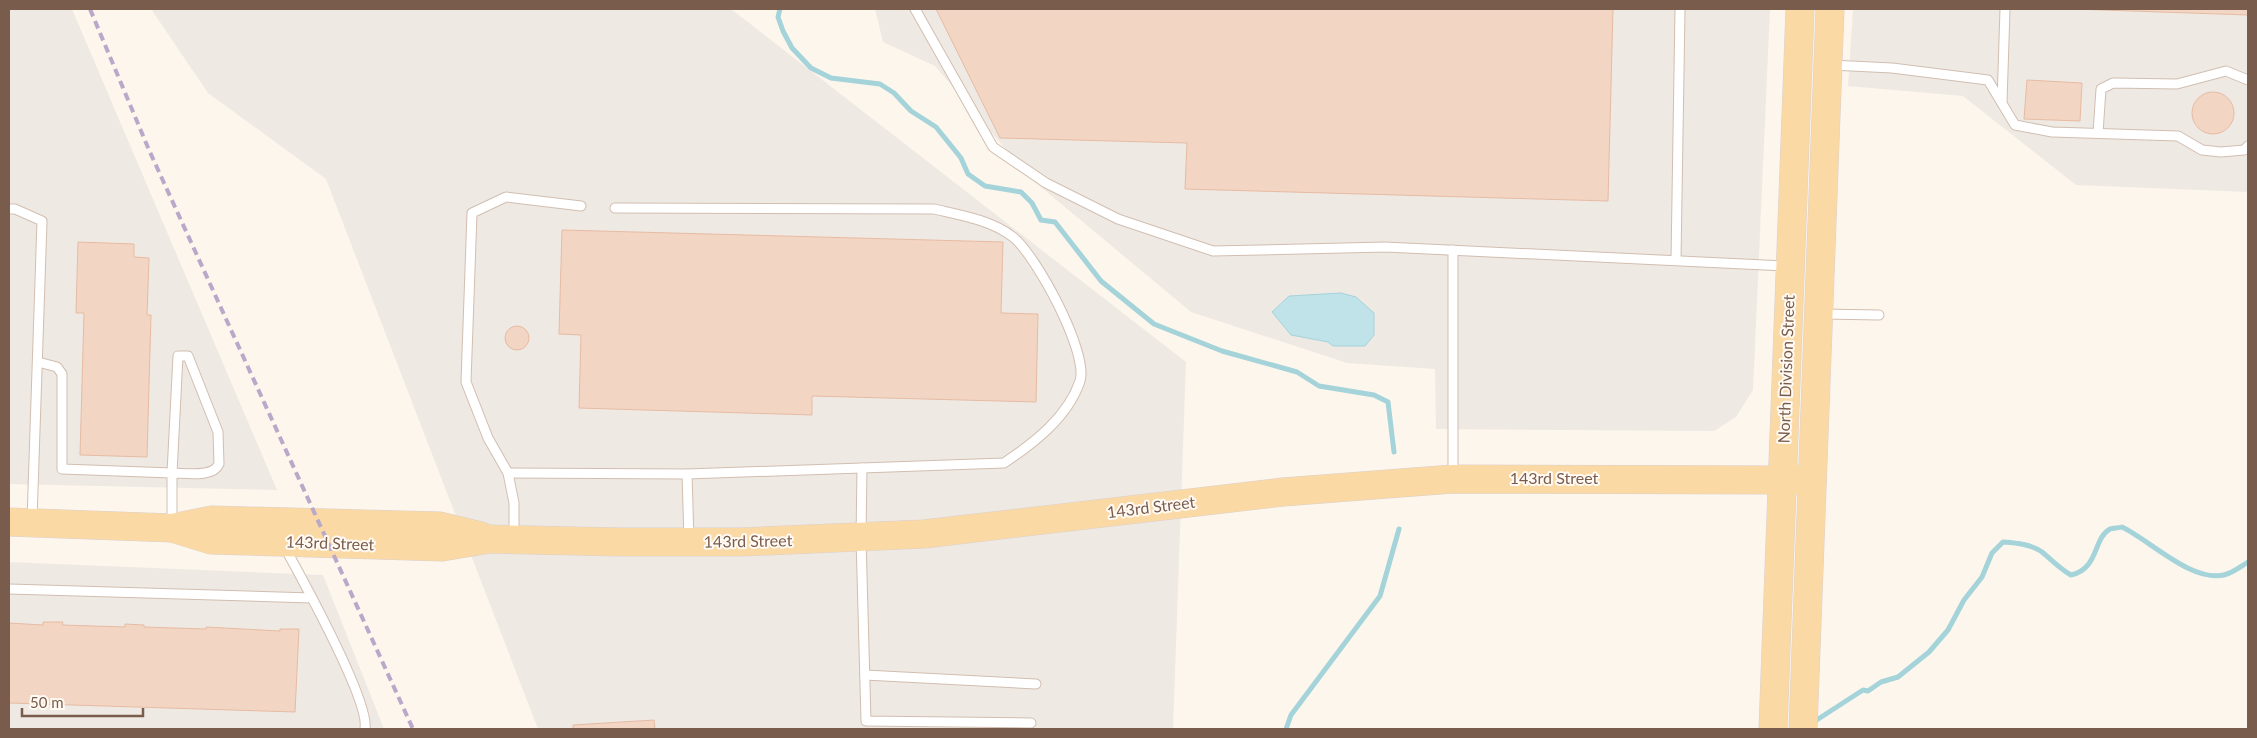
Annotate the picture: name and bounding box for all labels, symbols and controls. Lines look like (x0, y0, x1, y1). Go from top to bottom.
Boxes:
street label: North Division Street (1773, 294, 1798, 444)
street label: 143rd Street (1510, 468, 1599, 487)
street label: 143rd Street (1106, 492, 1196, 521)
street label: 143rd Street (704, 530, 793, 551)
street label: 143rd Street (285, 531, 375, 554)
scale bar (22, 686, 144, 718)
text: 50 m (30, 693, 64, 711)

